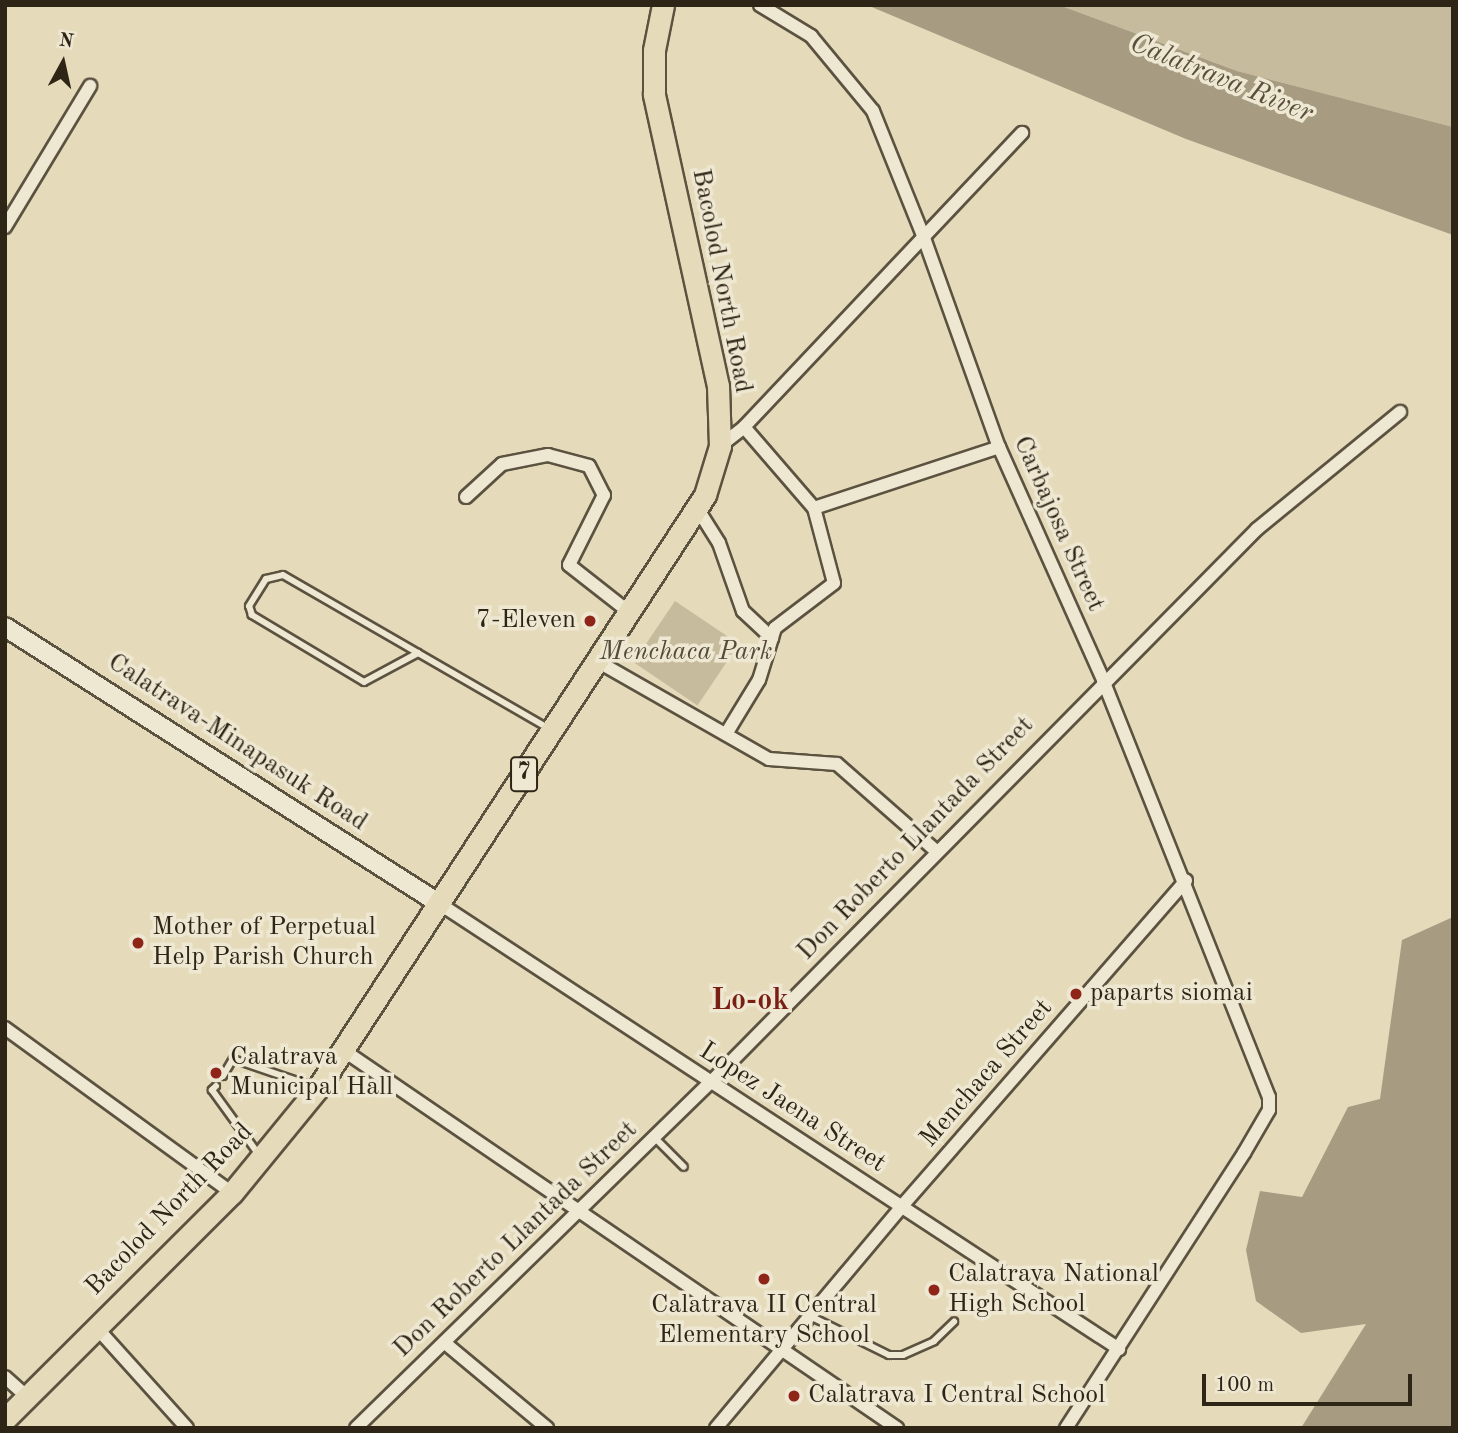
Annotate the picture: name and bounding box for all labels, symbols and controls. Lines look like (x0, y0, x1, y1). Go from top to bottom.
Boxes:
water label: Calatrava River (1125, 27, 1317, 131)
north arrow (28, 28, 98, 98)
text: N (57, 31, 75, 52)
street label: Bacolod North Road (684, 166, 758, 396)
street label: Carbajosa Street (1005, 432, 1111, 616)
place label: 7-Eleven (476, 605, 576, 637)
marker: 7-Eleven (582, 613, 598, 629)
park label: Menchaca Park (599, 637, 773, 669)
street label: Calatrava-Minapasuk Road (101, 647, 373, 839)
street label: Don Roberto Llantada Street (791, 711, 1041, 967)
road number: 7 (510, 754, 538, 794)
place label: Mother of Perpetual Help Parish Church (152, 912, 376, 974)
marker: Mother of Perpetual Help Parish Church (130, 935, 146, 951)
place label: paparts siomai (1090, 978, 1253, 1010)
district label: Lo-ok (711, 983, 789, 1019)
marker: paparts siomai (1068, 986, 1084, 1002)
street label: Menchaca Street (914, 993, 1060, 1155)
street label: Lopez Jaena Street (693, 1036, 891, 1180)
place label: Calatrava Municipal Hall (230, 1042, 393, 1104)
marker: Calatrava Municipal Hall (208, 1065, 224, 1081)
street label: Don Roberto Llantada Street (388, 1115, 644, 1365)
street label: Bacolod North Road (80, 1117, 260, 1303)
place label: Calatrava National High School (948, 1259, 1159, 1320)
marker: Calatrava II Central Elementary School (756, 1271, 772, 1287)
marker: Calatrava National High School (926, 1282, 942, 1298)
place label: Calatrava II Central Elementary School (651, 1290, 877, 1352)
scale bar (1206, 1360, 1416, 1404)
text: 100 m (1215, 1375, 1274, 1396)
place label: Calatrava I Central School (808, 1380, 1105, 1412)
marker: Calatrava I Central School (786, 1388, 802, 1404)

